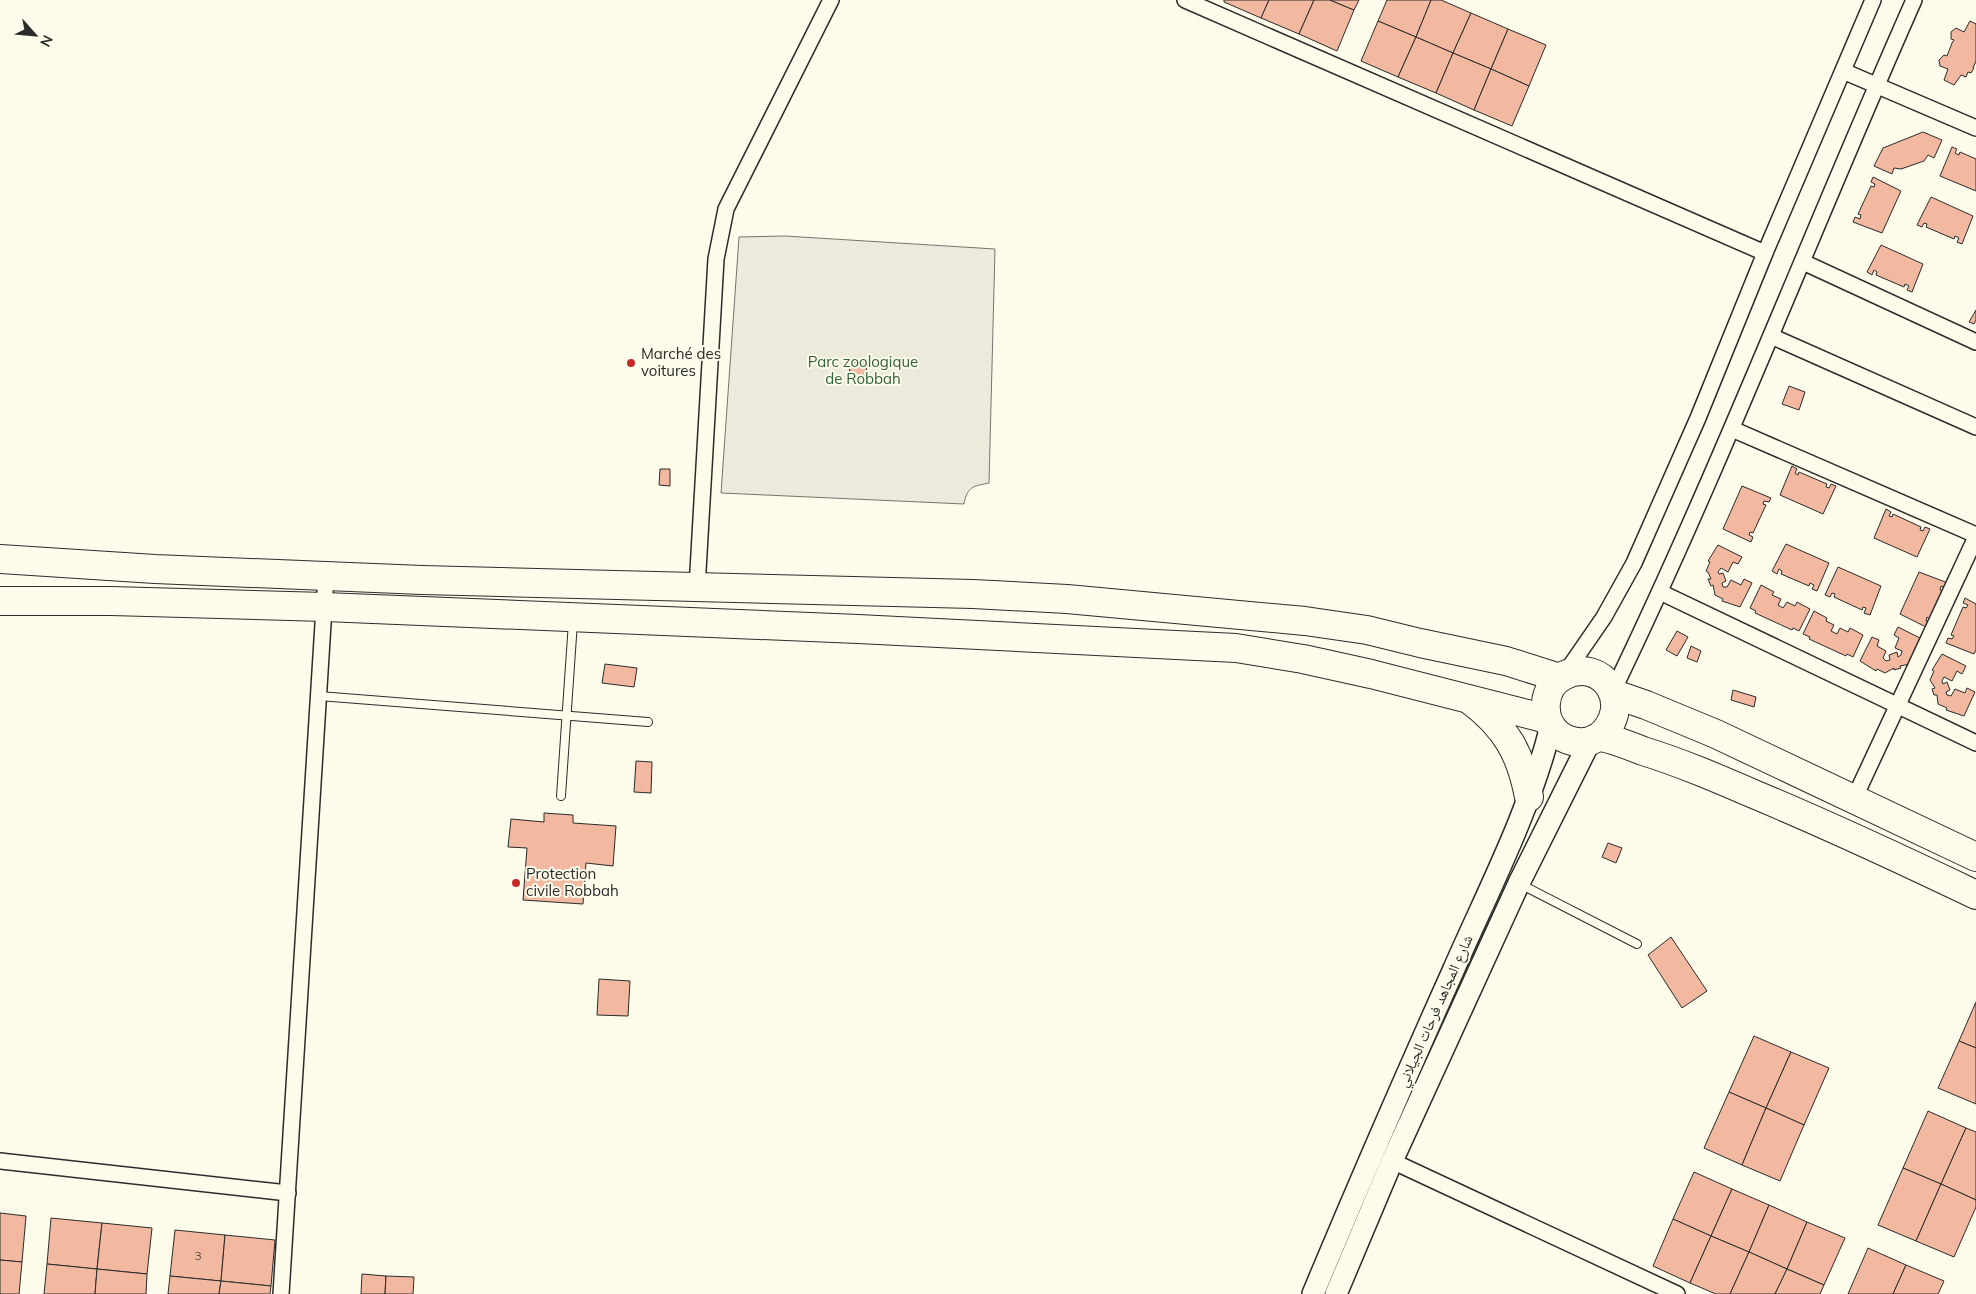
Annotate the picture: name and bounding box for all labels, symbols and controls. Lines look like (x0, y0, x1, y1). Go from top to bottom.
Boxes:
north arrow (10, 10, 60, 60)
text: N (36, 32, 57, 50)
place label: Marché des voitures (641, 344, 721, 380)
park label: Parc zoologique de Robbah (808, 352, 918, 388)
marker: Marché des voitures (625, 357, 637, 369)
place label: Protection civile Robbah (526, 864, 619, 900)
marker: Protection civile Robbah (510, 877, 522, 889)
street label: شارع المجاهد فرحات الجيلاني (1392, 932, 1479, 1091)
house number: 3 (194, 1248, 202, 1263)

